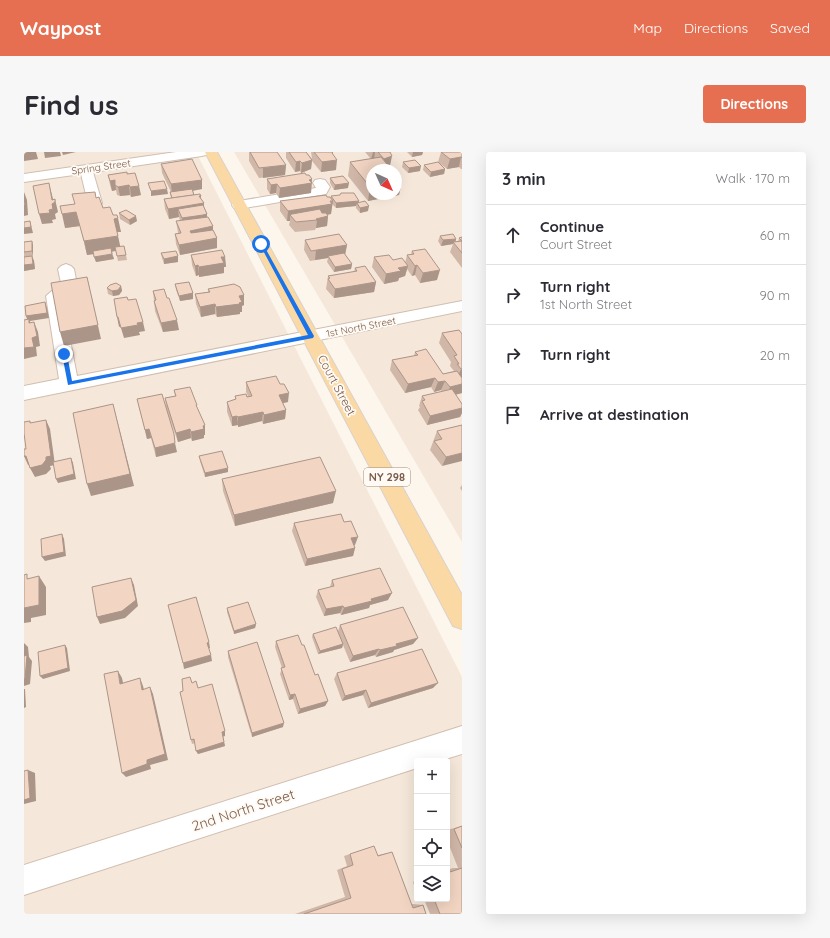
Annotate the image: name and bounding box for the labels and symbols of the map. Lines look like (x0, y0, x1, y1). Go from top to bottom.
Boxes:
street label: Spring Street (71, 156, 132, 178)
north arrow (366, 164, 402, 200)
route start (252, 235, 270, 253)
street label: 1st North Street (325, 314, 398, 340)
route end (55, 345, 73, 363)
street label: Court Street (315, 352, 359, 418)
road number: NY 298 (364, 468, 410, 486)
street label: 2nd North Street (189, 785, 297, 835)

